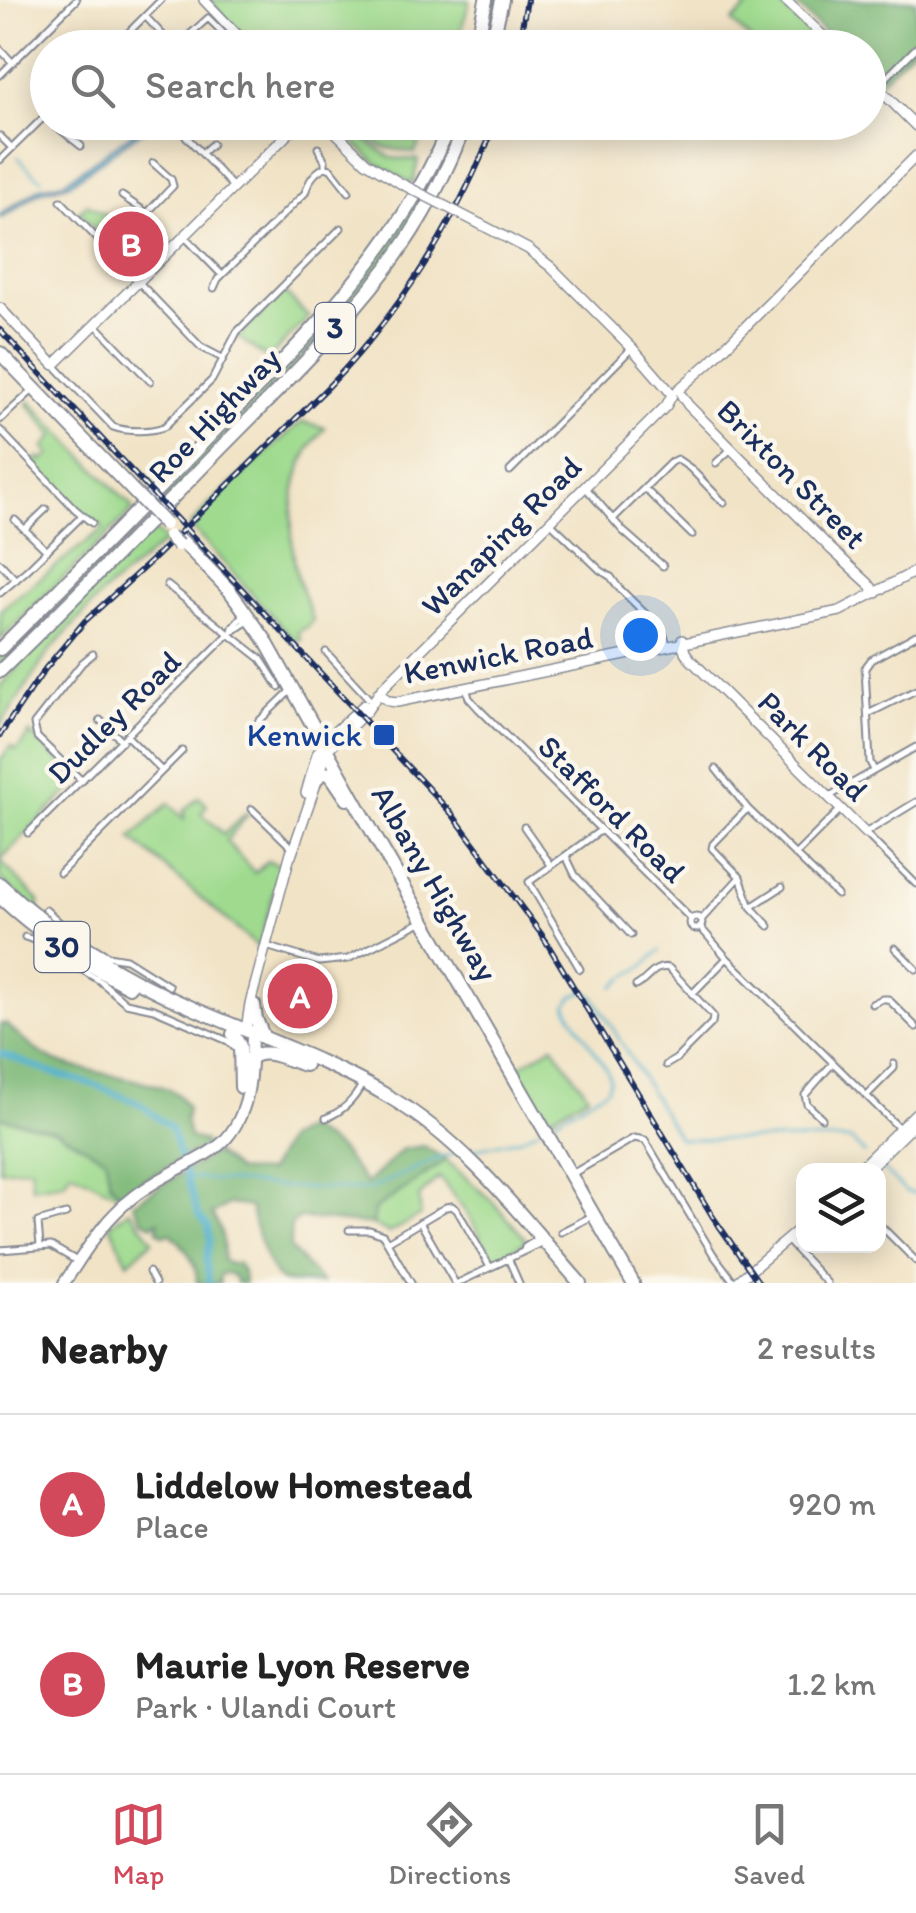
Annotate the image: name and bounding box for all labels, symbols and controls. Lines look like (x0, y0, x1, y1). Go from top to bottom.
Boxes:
search box (30, 30, 886, 140)
icon: search (65, 58, 120, 113)
text: Search here (145, 62, 336, 108)
pin: B (98, 206, 164, 282)
road number: 3 (315, 303, 355, 353)
street label: Roe Highway (140, 339, 288, 491)
street label: Brixton Street (709, 391, 875, 557)
street label: Wanaping Road (413, 448, 589, 624)
your location (615, 610, 666, 661)
street label: Kenwick Road (400, 618, 596, 692)
street label: Dudley Road (39, 642, 189, 792)
street label: Park Road (750, 683, 876, 809)
place label: Kenwick (247, 716, 362, 754)
marker: Kenwick (371, 722, 397, 748)
street label: Stafford Road (530, 727, 694, 891)
street label: Albany Highway (363, 778, 507, 988)
road number: 30 (34, 922, 90, 972)
pin: A (268, 958, 332, 1034)
map controls (796, 1163, 886, 1253)
button: layers (796, 1163, 886, 1253)
text: Nearby (40, 1323, 167, 1374)
text: 2 results (757, 1329, 876, 1367)
text: Liddelow Homestead (135, 1462, 472, 1508)
text: A (62, 1485, 83, 1523)
text: 920 m (789, 1485, 876, 1523)
text: Place (135, 1508, 209, 1546)
text: Maurie Lyon Reserve (135, 1642, 470, 1688)
text: B (62, 1665, 83, 1703)
text: 1.2 km (787, 1665, 876, 1703)
text: Park · Ulandi Court (135, 1688, 396, 1726)
tab: Map (111, 1797, 166, 1891)
tab: Directions (388, 1797, 511, 1891)
tab: Saved (733, 1797, 805, 1891)

